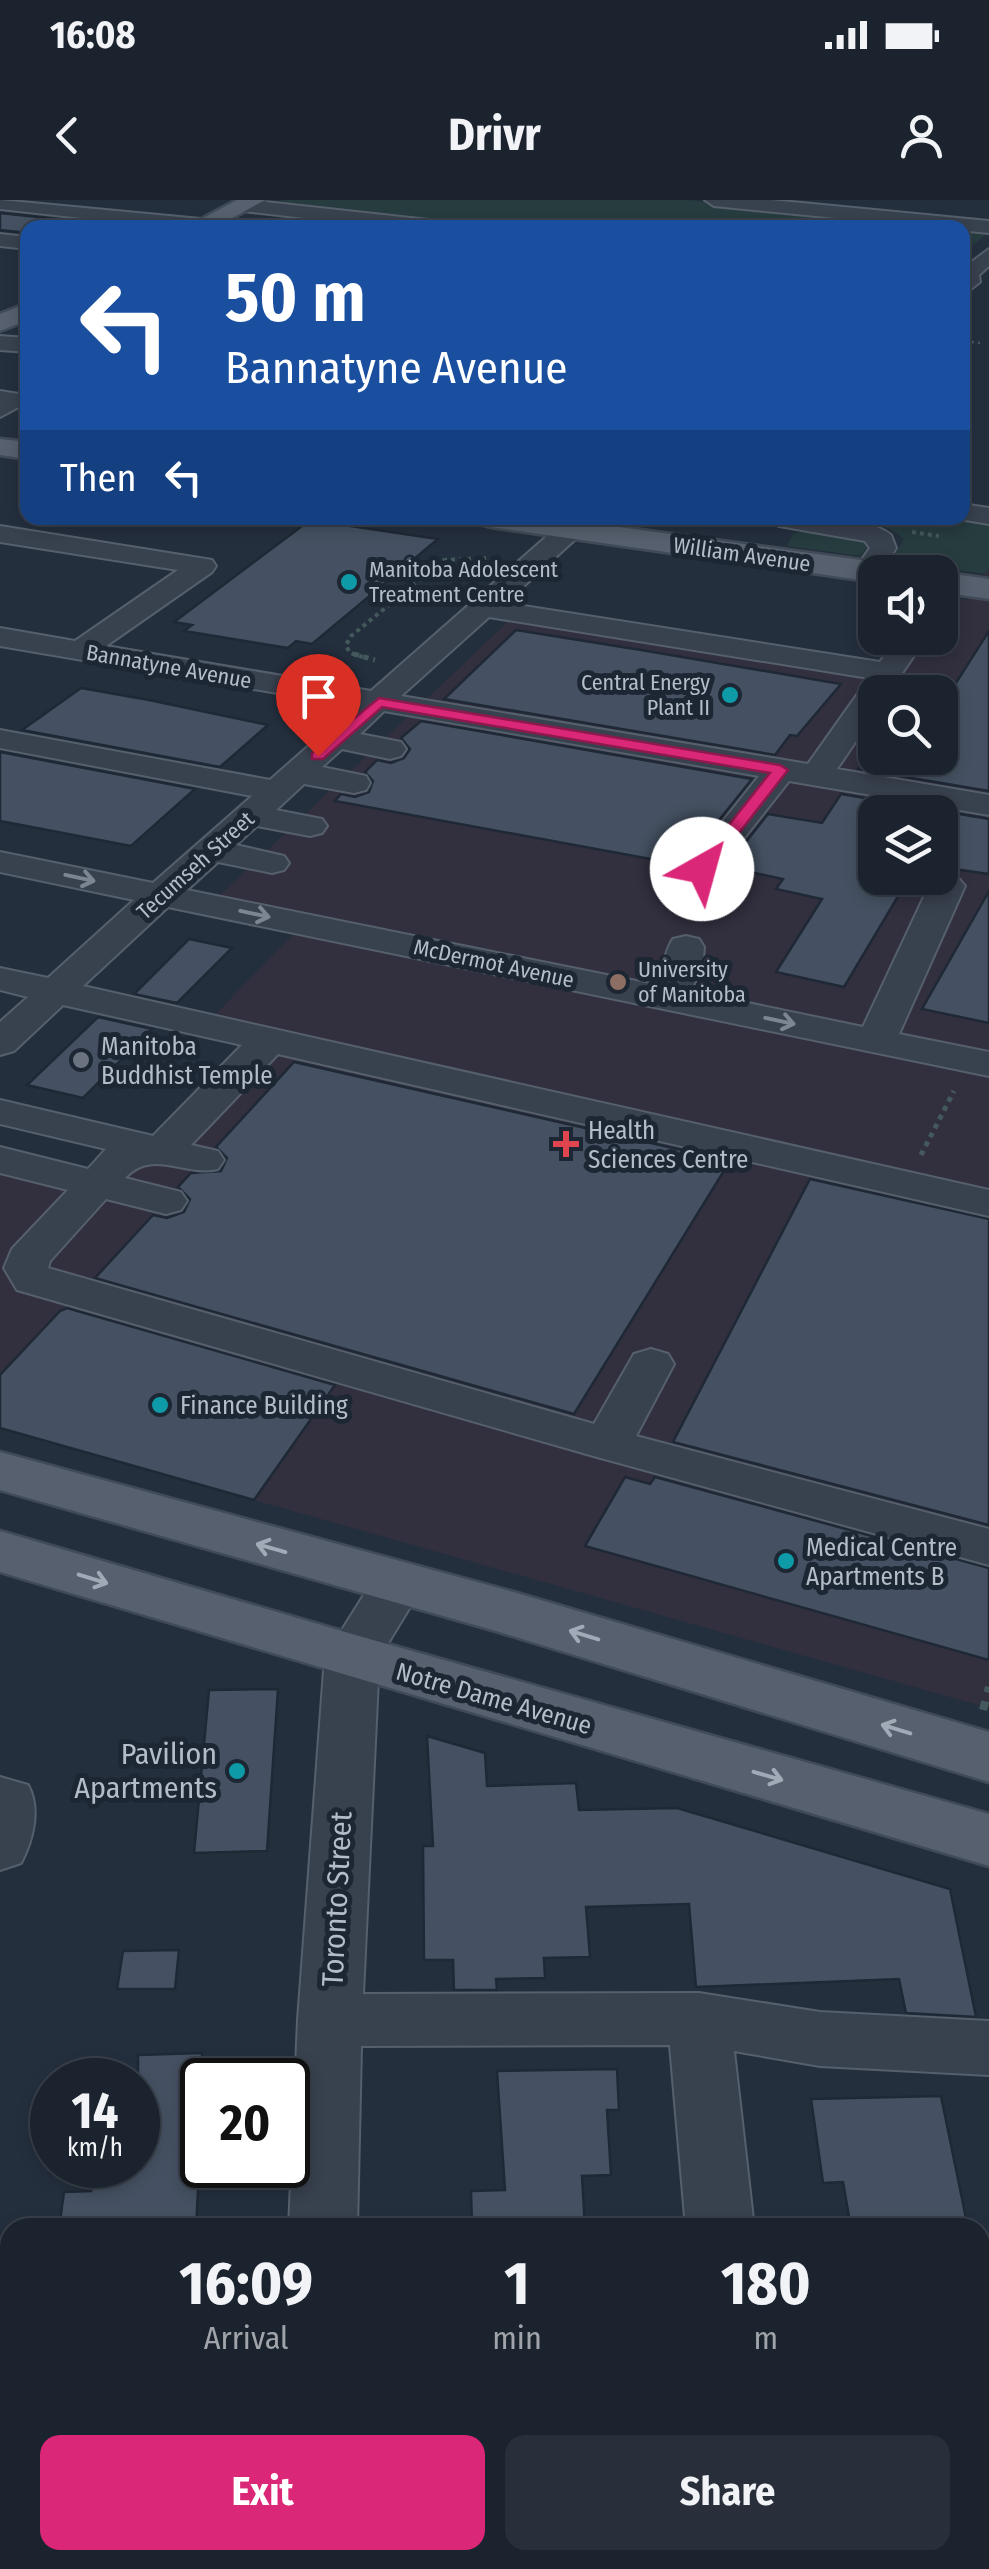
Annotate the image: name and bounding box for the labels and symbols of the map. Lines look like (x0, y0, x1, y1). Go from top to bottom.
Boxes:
street label: William Avenue (672, 532, 812, 577)
place label: Manitoba Adolescent Treatment Centre (369, 556, 559, 608)
marker: Manitoba Adolescent Treatment Centre (338, 571, 360, 593)
street label: Bannatyne Avenue (84, 639, 254, 694)
pin (276, 654, 361, 757)
place label: Central Energy Plant II (581, 669, 710, 721)
marker: Central Energy Plant II (719, 684, 741, 706)
street label: Tecumseh Street (131, 805, 260, 925)
position arrow (650, 817, 754, 921)
one-way arrow (63, 870, 95, 889)
one-way arrow (239, 906, 271, 925)
street label: McDermot Avenue (411, 933, 577, 994)
place label: University of Manitoba (638, 956, 746, 1008)
marker: University of Manitoba (607, 971, 629, 993)
one-way arrow (763, 1013, 795, 1032)
place label: Manitoba Buddhist Temple (101, 1032, 273, 1091)
marker: Manitoba Buddhist Temple (70, 1049, 92, 1071)
place label: Health Sciences Centre (588, 1116, 748, 1175)
marker: Health Sciences Centre (553, 1131, 579, 1157)
place label: Finance Building (180, 1391, 348, 1421)
marker: Finance Building (149, 1394, 171, 1416)
place label: Medical Centre Apartments B (806, 1533, 957, 1592)
one-way arrow (256, 1538, 287, 1556)
marker: Medical Centre Apartments B (775, 1550, 797, 1572)
one-way arrow (77, 1571, 109, 1589)
one-way arrow (569, 1625, 601, 1643)
street label: Notre Dame Avenue (393, 1657, 595, 1741)
one-way arrow (880, 1719, 912, 1737)
place label: Pavilion Apartments (74, 1736, 217, 1806)
marker: Pavilion Apartments (226, 1760, 248, 1782)
one-way arrow (751, 1768, 783, 1787)
street label: Toronto Street (314, 1810, 360, 1987)
speed limit sign: 20 (180, 2058, 310, 2188)

